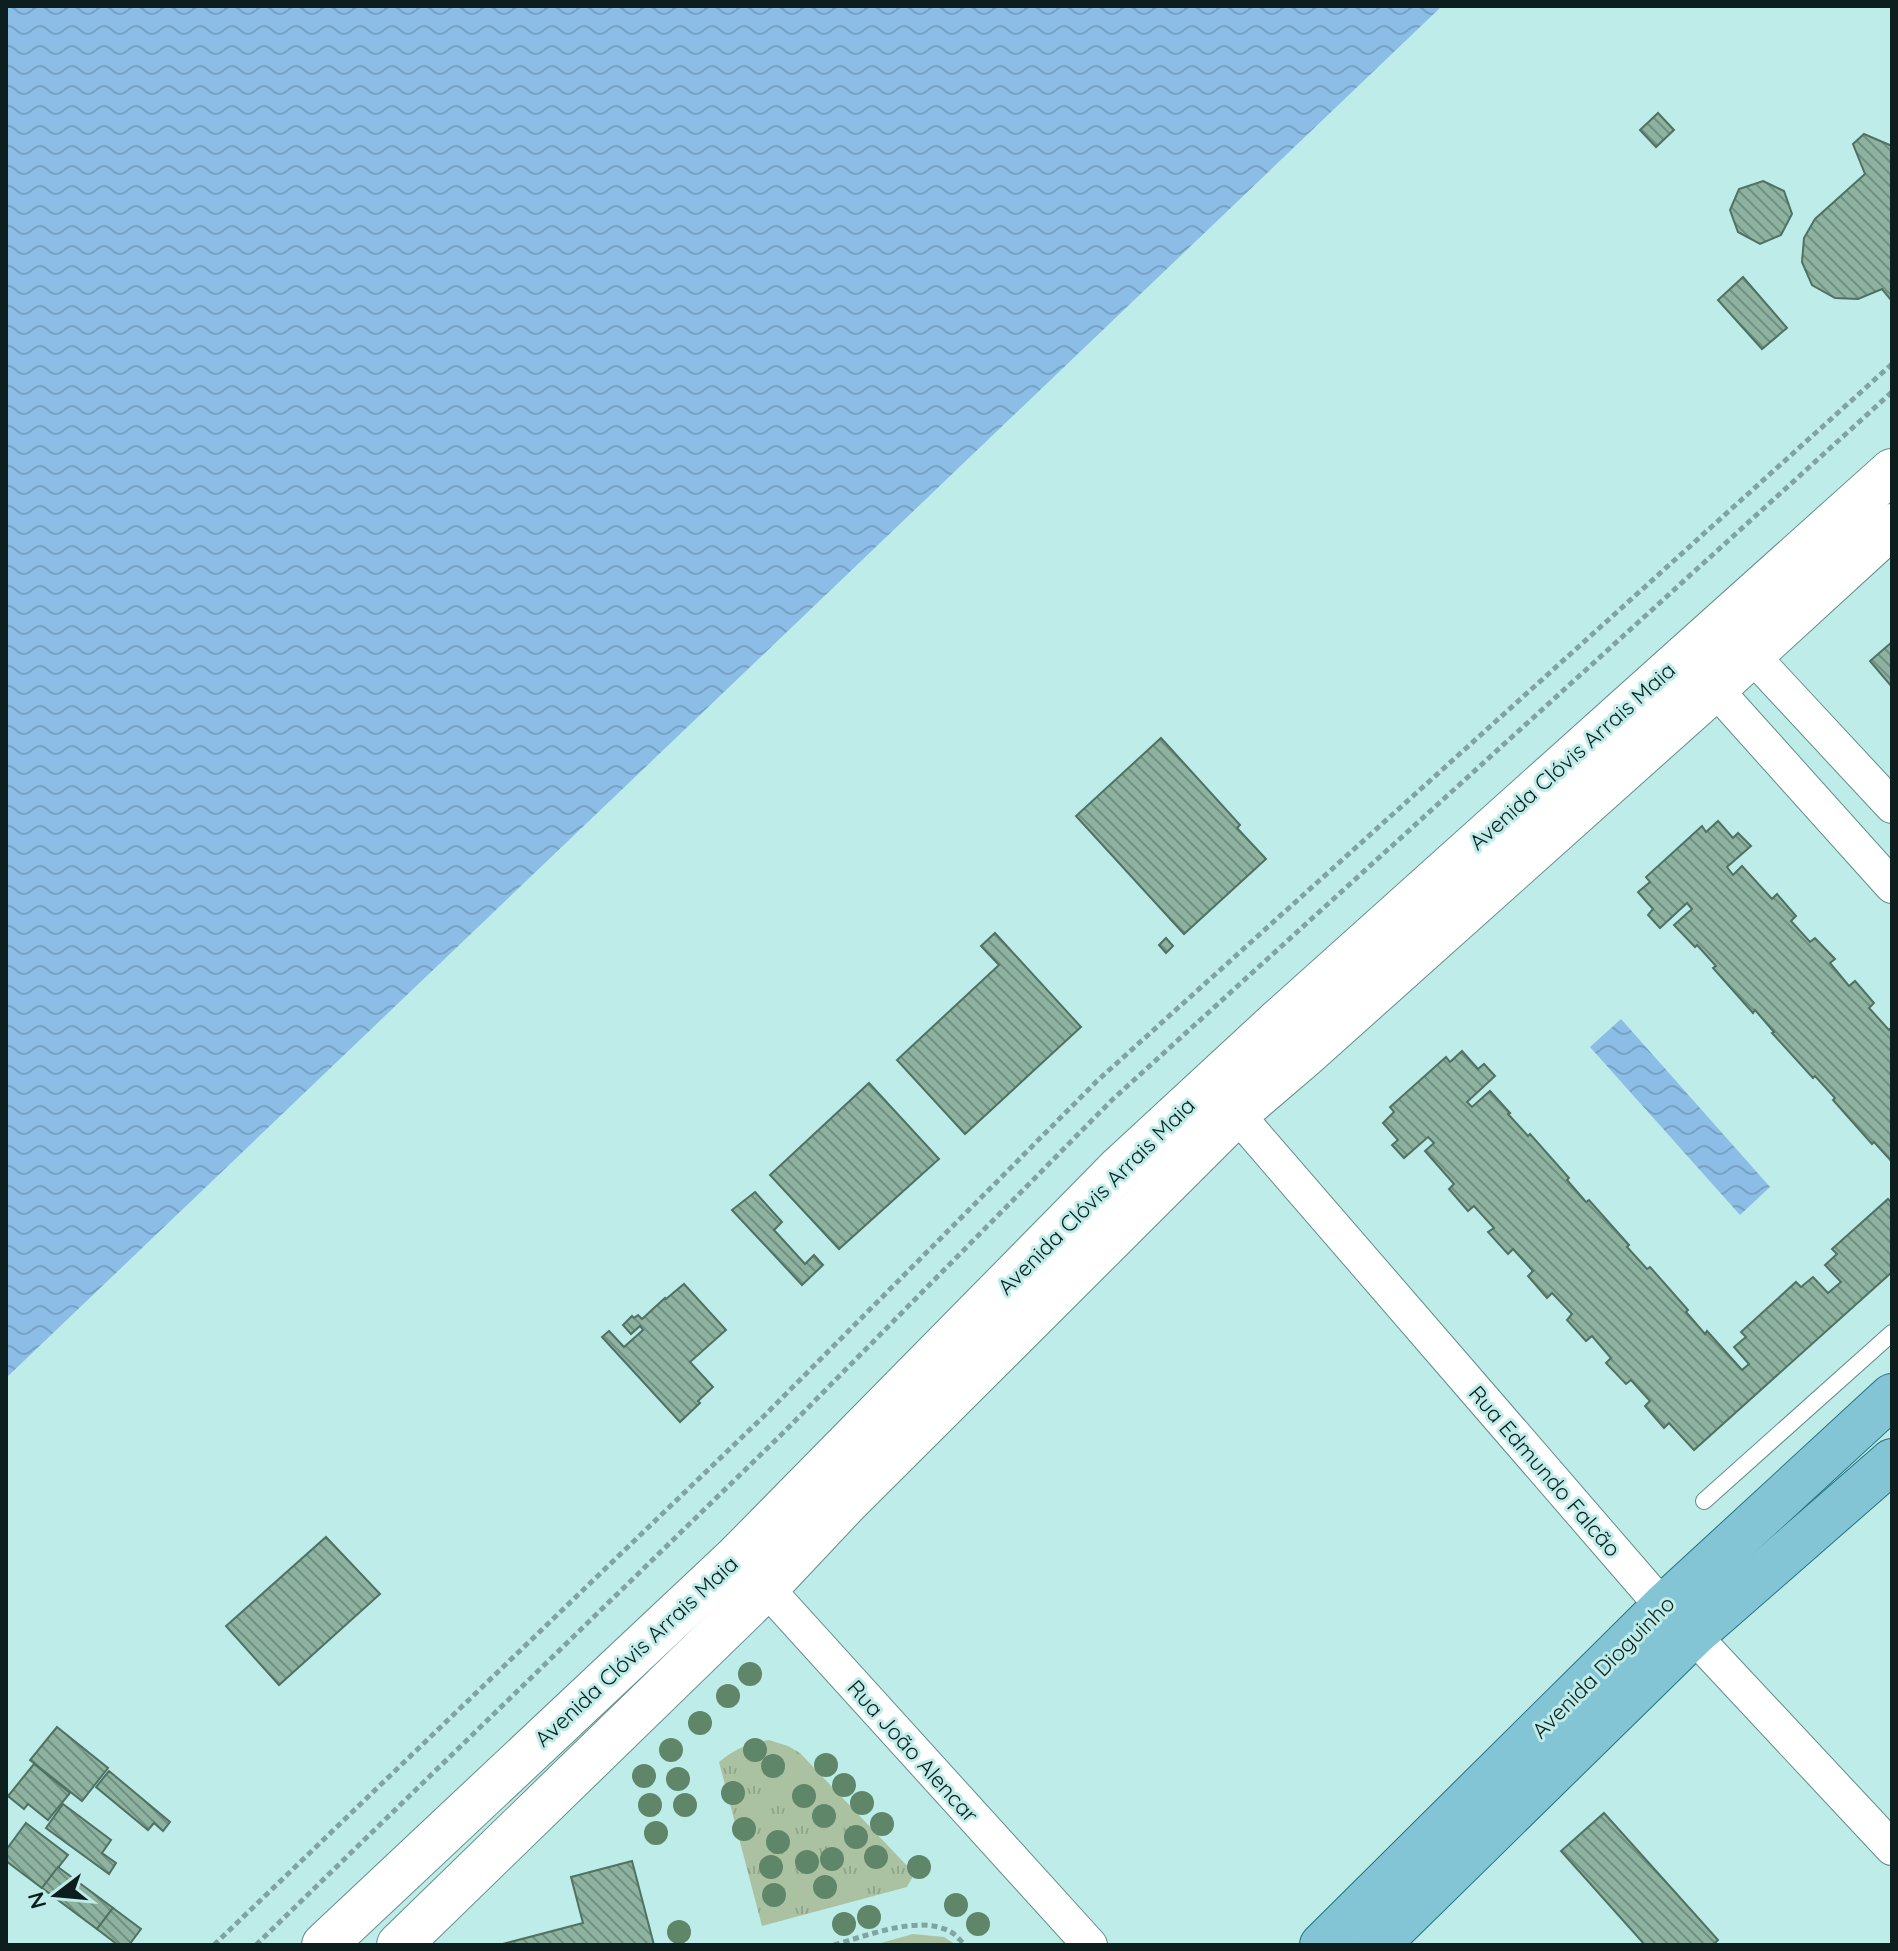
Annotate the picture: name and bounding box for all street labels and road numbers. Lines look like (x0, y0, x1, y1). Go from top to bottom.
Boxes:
street label: Avenida Clóvis Arrais Maia (1463, 656, 1681, 856)
street label: Avenida Clóvis Arrais Maia (991, 1091, 1201, 1301)
street label: Rua Edmundo Falcão (1463, 1379, 1627, 1563)
street label: Avenida Clóvis Arrais Maia (529, 1549, 743, 1753)
street label: Avenida Dioguinho (1526, 1590, 1680, 1744)
street label: Rua João Alencar (842, 1674, 985, 1828)

